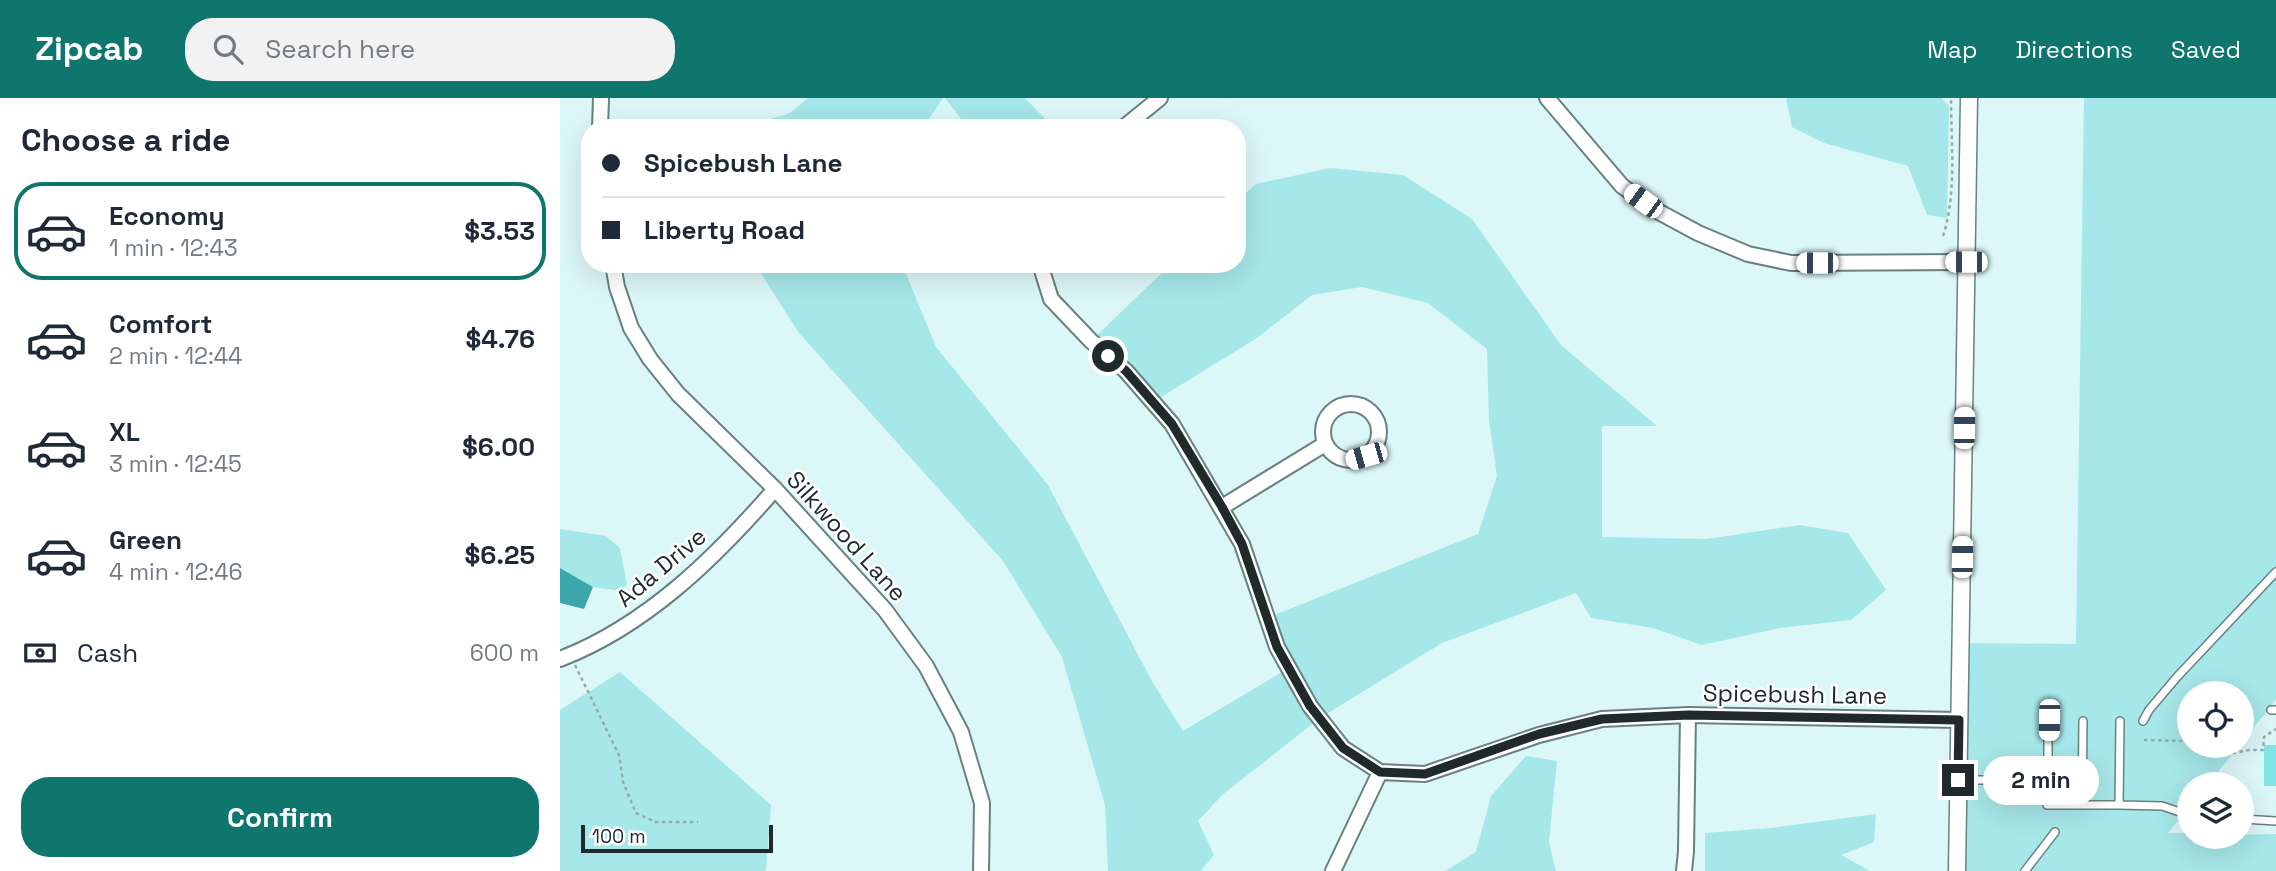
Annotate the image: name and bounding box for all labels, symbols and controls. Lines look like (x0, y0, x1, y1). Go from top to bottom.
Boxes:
search box (185, 18, 675, 81)
text: Zipcab (35, 28, 143, 70)
icon: search (209, 30, 247, 68)
text: Search here (265, 32, 415, 66)
text: Map (1927, 34, 1977, 65)
text: Directions (2015, 34, 2133, 65)
text: Saved (2171, 34, 2241, 65)
text: Choose a ride (21, 120, 231, 160)
text: Spicebush Lane (644, 146, 842, 180)
car (1620, 180, 1667, 222)
text: Economy (109, 199, 225, 233)
icon: car (25, 200, 88, 263)
text: Liberty Road (644, 213, 805, 247)
text: $3.53 (464, 214, 535, 248)
text: 1 min · 12:43 (109, 233, 238, 263)
car (1946, 252, 1988, 273)
car (1797, 253, 1839, 274)
text: Comfort (109, 307, 212, 341)
icon: car (25, 308, 88, 371)
text: $4.76 (465, 322, 535, 356)
route start (1092, 340, 1124, 372)
text: 2 min · 12:44 (109, 341, 242, 371)
car (1954, 407, 1975, 449)
text: XL (109, 415, 140, 449)
icon: car (25, 416, 88, 479)
text: $6.00 (462, 430, 535, 464)
car (1343, 440, 1390, 472)
text: 3 min · 12:45 (109, 449, 242, 479)
street label: Silkwood Lane (780, 464, 914, 608)
street label: Ada Drive (610, 520, 712, 614)
text: Green (109, 523, 182, 557)
icon: car (25, 524, 88, 587)
car (1952, 536, 1973, 578)
text: $6.25 (464, 538, 535, 572)
text: 4 min · 12:46 (109, 557, 243, 587)
icon: cash (21, 634, 59, 672)
text: Cash (77, 636, 138, 670)
text: 600 m (470, 638, 539, 668)
street label: Spicebush Lane (1703, 677, 1887, 711)
map controls (2177, 681, 2254, 849)
button: locate (2177, 681, 2254, 758)
car (2039, 699, 2060, 741)
callout: 2 min (1982, 756, 2098, 804)
route end (1942, 764, 1974, 796)
text: 2 min (2011, 765, 2071, 795)
button: layers (2177, 772, 2254, 849)
button: Confirm (21, 777, 539, 857)
scale bar (581, 822, 774, 854)
text: 100 m (592, 824, 646, 849)

